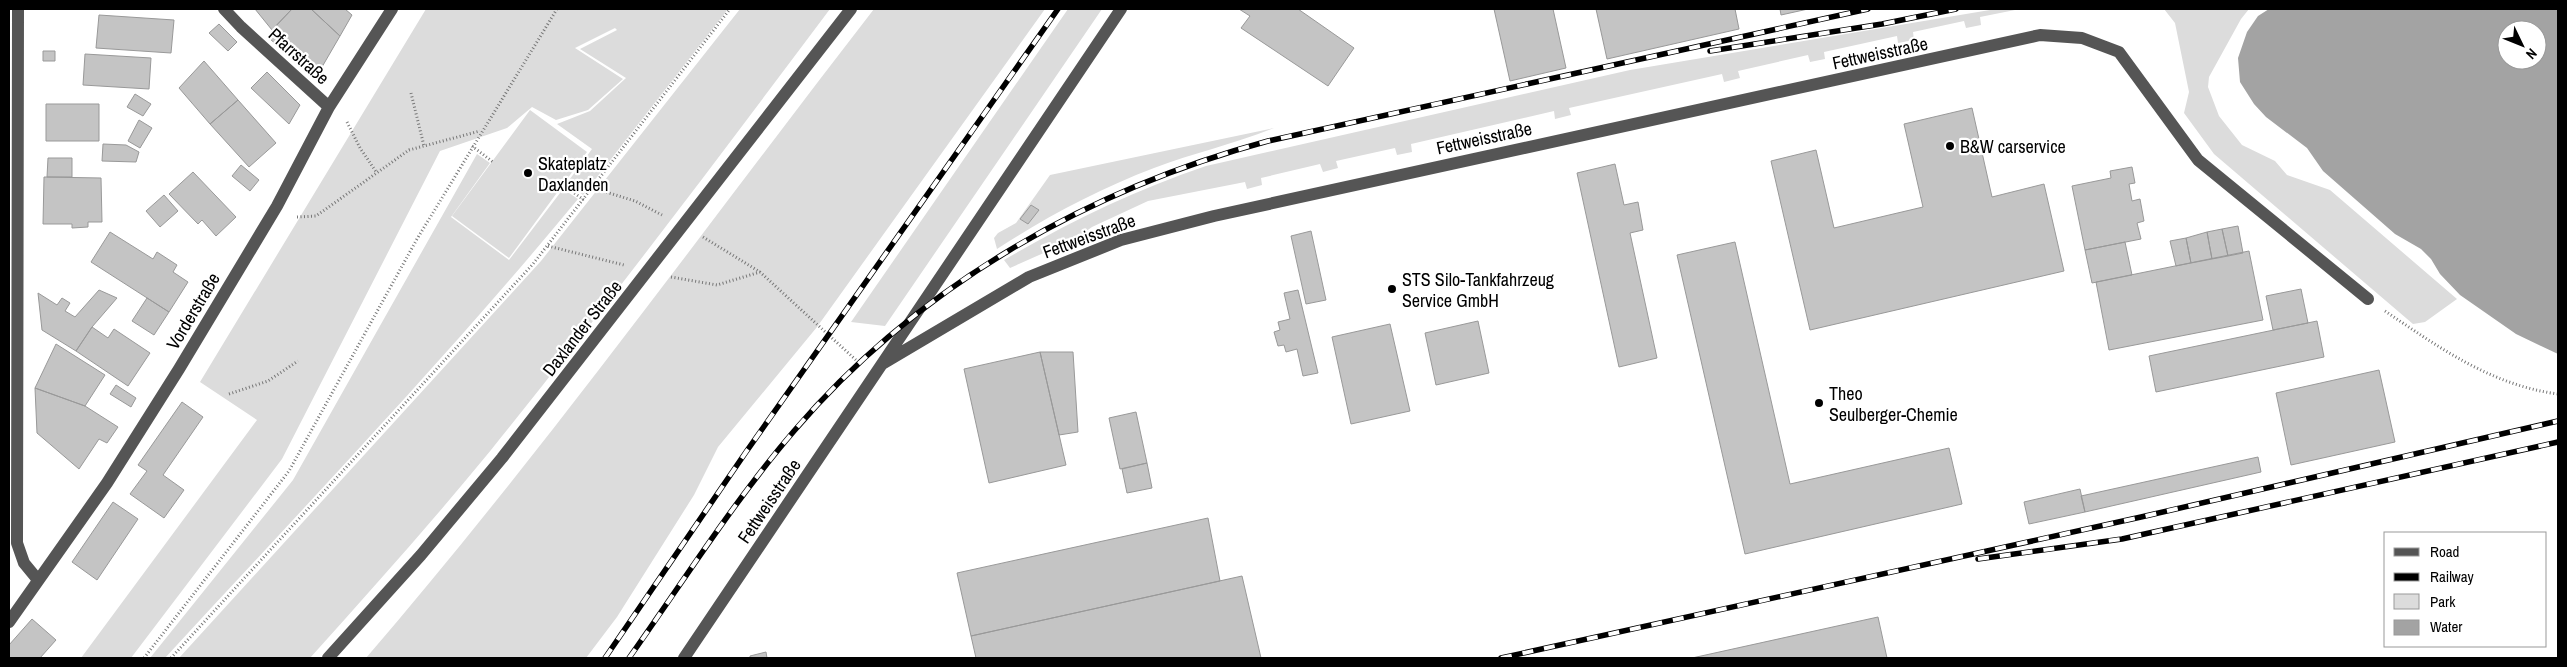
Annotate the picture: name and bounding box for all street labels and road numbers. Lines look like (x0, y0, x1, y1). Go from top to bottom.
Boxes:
street label: Pfarrstraße (263, 22, 335, 90)
street label: Fettweisstraße (1830, 31, 1930, 75)
street label: Fettweisstraße (1434, 116, 1534, 160)
street label: Fettweisstraße (1039, 208, 1139, 264)
street label: Vorderstraße (160, 268, 226, 354)
street label: Daxlander Straße (537, 275, 627, 381)
street label: Fettweisstraße (732, 454, 806, 548)

